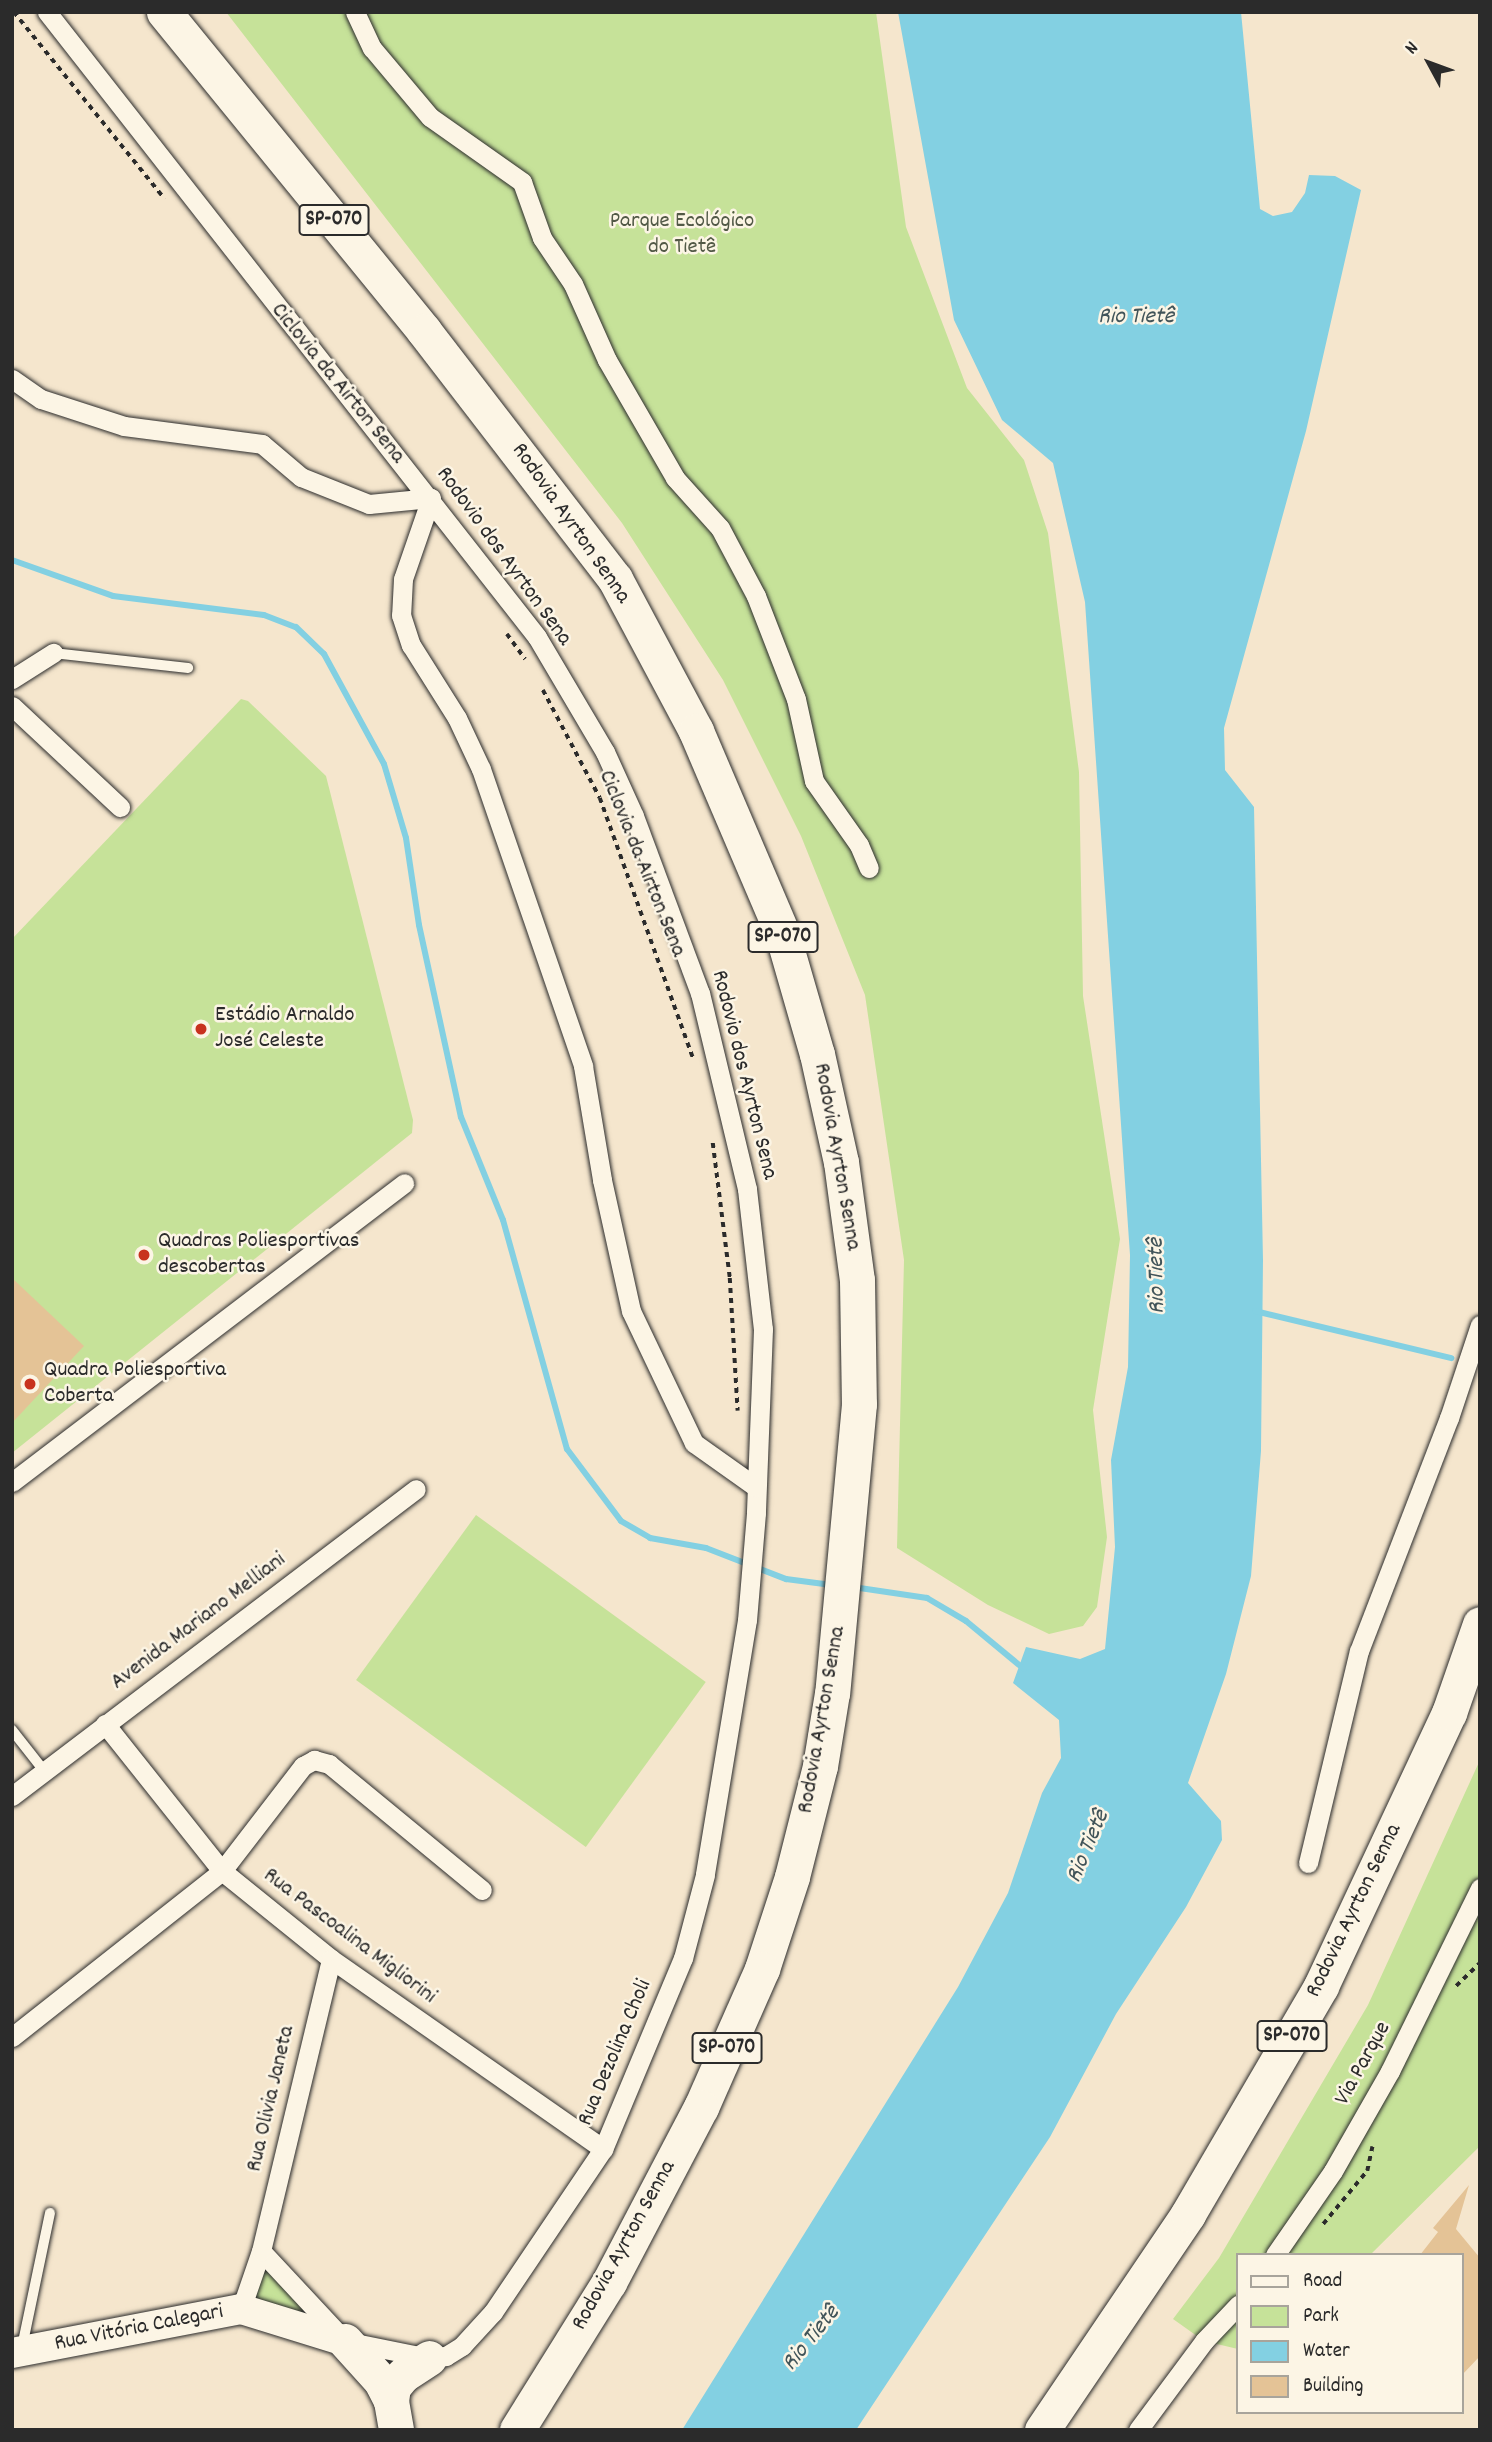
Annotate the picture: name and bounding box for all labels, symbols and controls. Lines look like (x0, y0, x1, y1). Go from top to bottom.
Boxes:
north arrow (1394, 28, 1464, 98)
text: N (1399, 37, 1426, 61)
road number: SP-070 (297, 202, 371, 238)
park label: Parque Ecológico do Tietê (610, 208, 754, 262)
street label: Ciclovia da Airton Sena (264, 298, 410, 470)
water label: Rio Tietê (1098, 304, 1174, 332)
street label: Rodovia Ayrton Senna (504, 438, 636, 610)
street label: Rodovio dos Ayrton Sena (429, 462, 577, 652)
street label: Ciclovia da Airton Sena (591, 767, 691, 961)
road number: SP-070 (746, 920, 820, 954)
street label: Rodovio dos Ayrton Sena (704, 968, 782, 1182)
place label: Estádio Arnaldo José Celeste (215, 1002, 355, 1056)
marker: Estádio Arnaldo José Celeste (193, 1021, 209, 1037)
street label: Rodovia Ayrton Senna (806, 1061, 866, 1253)
place label: Quadras Poliesportivas descobertas (158, 1228, 359, 1282)
water label: Rio Tietê (1143, 1238, 1173, 1314)
marker: Quadras Poliesportivas descobertas (136, 1247, 152, 1263)
place label: Quadra Poliesportiva Coberta (44, 1357, 226, 1411)
marker: Quadra Poliesportiva Coberta (22, 1376, 38, 1392)
street label: Avenida Mariano Melliani (106, 1547, 292, 1697)
street label: Rodovia Ayrton Senna (793, 1624, 853, 1816)
water label: Rio Tietê (1061, 1806, 1117, 1888)
street label: Rodovia Ayrton Senna (1301, 1820, 1409, 2002)
street label: Rua Pascoalina Migliorini (257, 1863, 441, 2011)
street label: Rua Dezolina Choli (573, 1976, 659, 2130)
street label: Via Parque (1330, 2017, 1398, 2111)
road number: SP-070 (1255, 2018, 1329, 2054)
street label: Rua Olivia Janeta (242, 2023, 302, 2175)
road number: SP-070 (690, 2030, 764, 2066)
street label: Rodovia Ayrton Senna (567, 2156, 683, 2336)
legend (1236, 2253, 1464, 2414)
text: Road (1303, 2267, 1342, 2297)
street label: Rua Vitória Calegari (52, 2299, 226, 2359)
water label: Rio Tietê (777, 2300, 847, 2378)
text: Park (1303, 2302, 1339, 2332)
text: Water (1303, 2337, 1350, 2367)
text: Building (1303, 2372, 1363, 2402)

